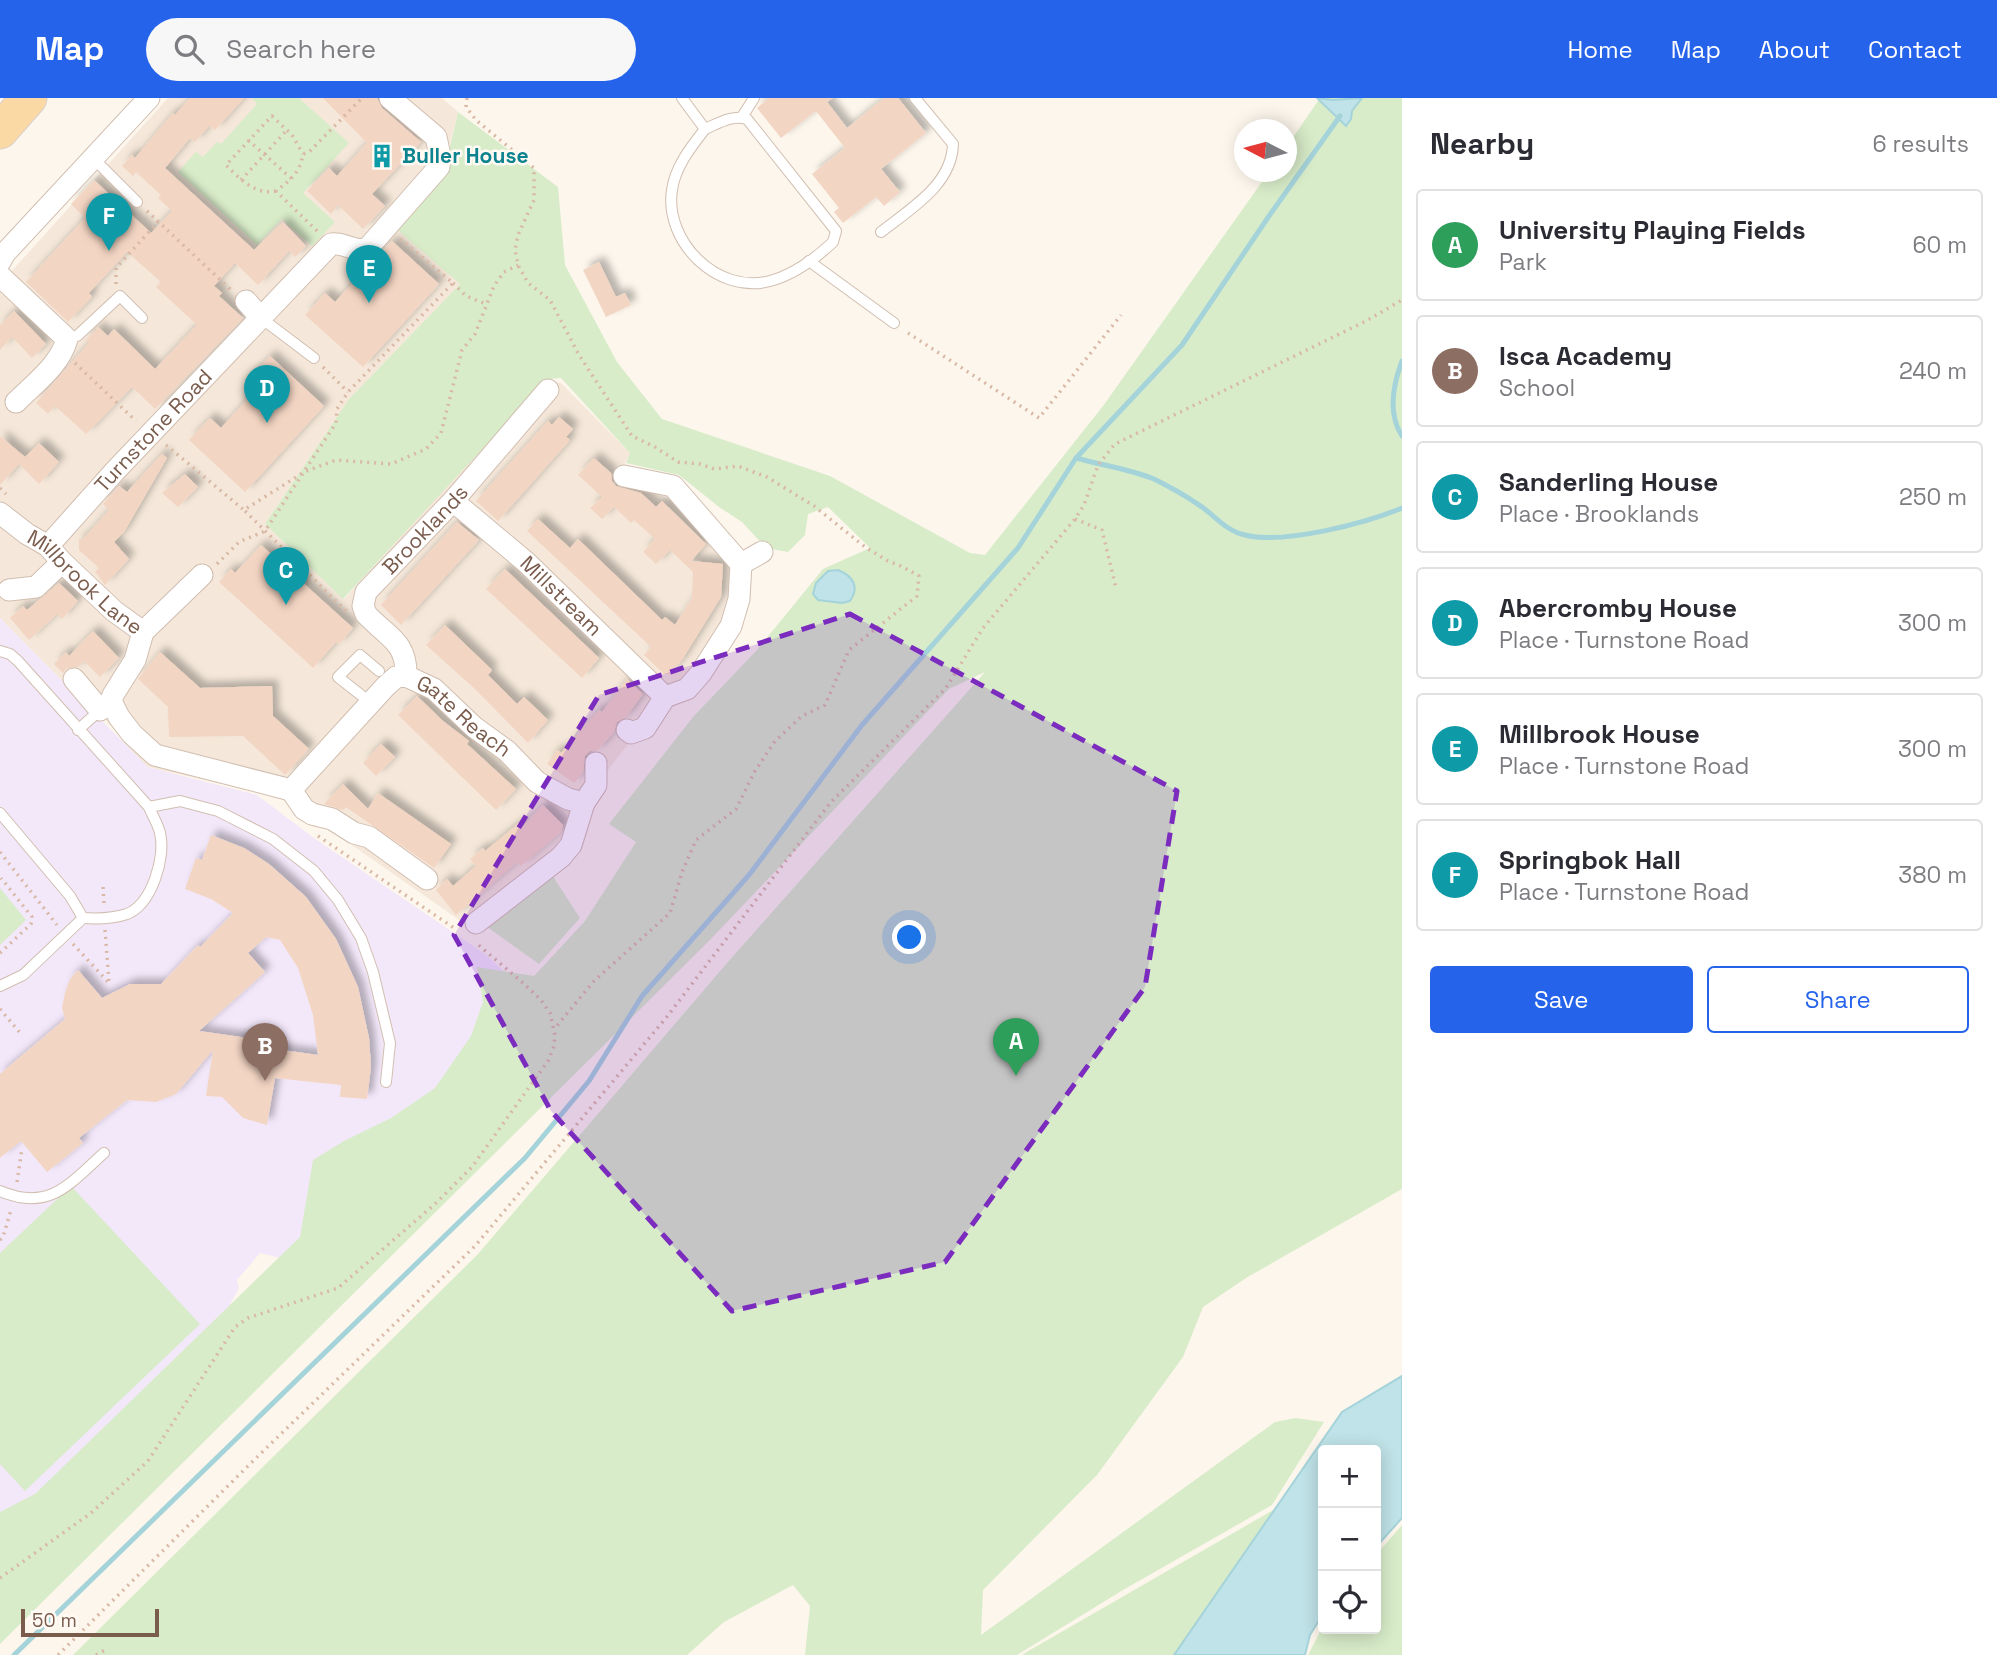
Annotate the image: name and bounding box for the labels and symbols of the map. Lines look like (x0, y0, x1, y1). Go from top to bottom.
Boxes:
north arrow (1234, 119, 1297, 182)
building icon: Buller House (368, 142, 396, 170)
place label: Buller House (402, 142, 529, 169)
pin: F (86, 193, 132, 251)
pin: E (346, 245, 392, 303)
street label: Turnstone Road (88, 363, 218, 498)
pin: D (244, 365, 290, 423)
street label: Brooklands (376, 479, 474, 580)
street label: Millbrook Lane (23, 523, 148, 640)
pin: C (263, 547, 309, 605)
street label: Millstream (515, 550, 608, 642)
street label: Gate Reach (413, 669, 517, 763)
your location (892, 920, 926, 954)
pin: A (993, 1018, 1039, 1076)
pin: B (242, 1023, 288, 1081)
scale bar (21, 1606, 159, 1638)

